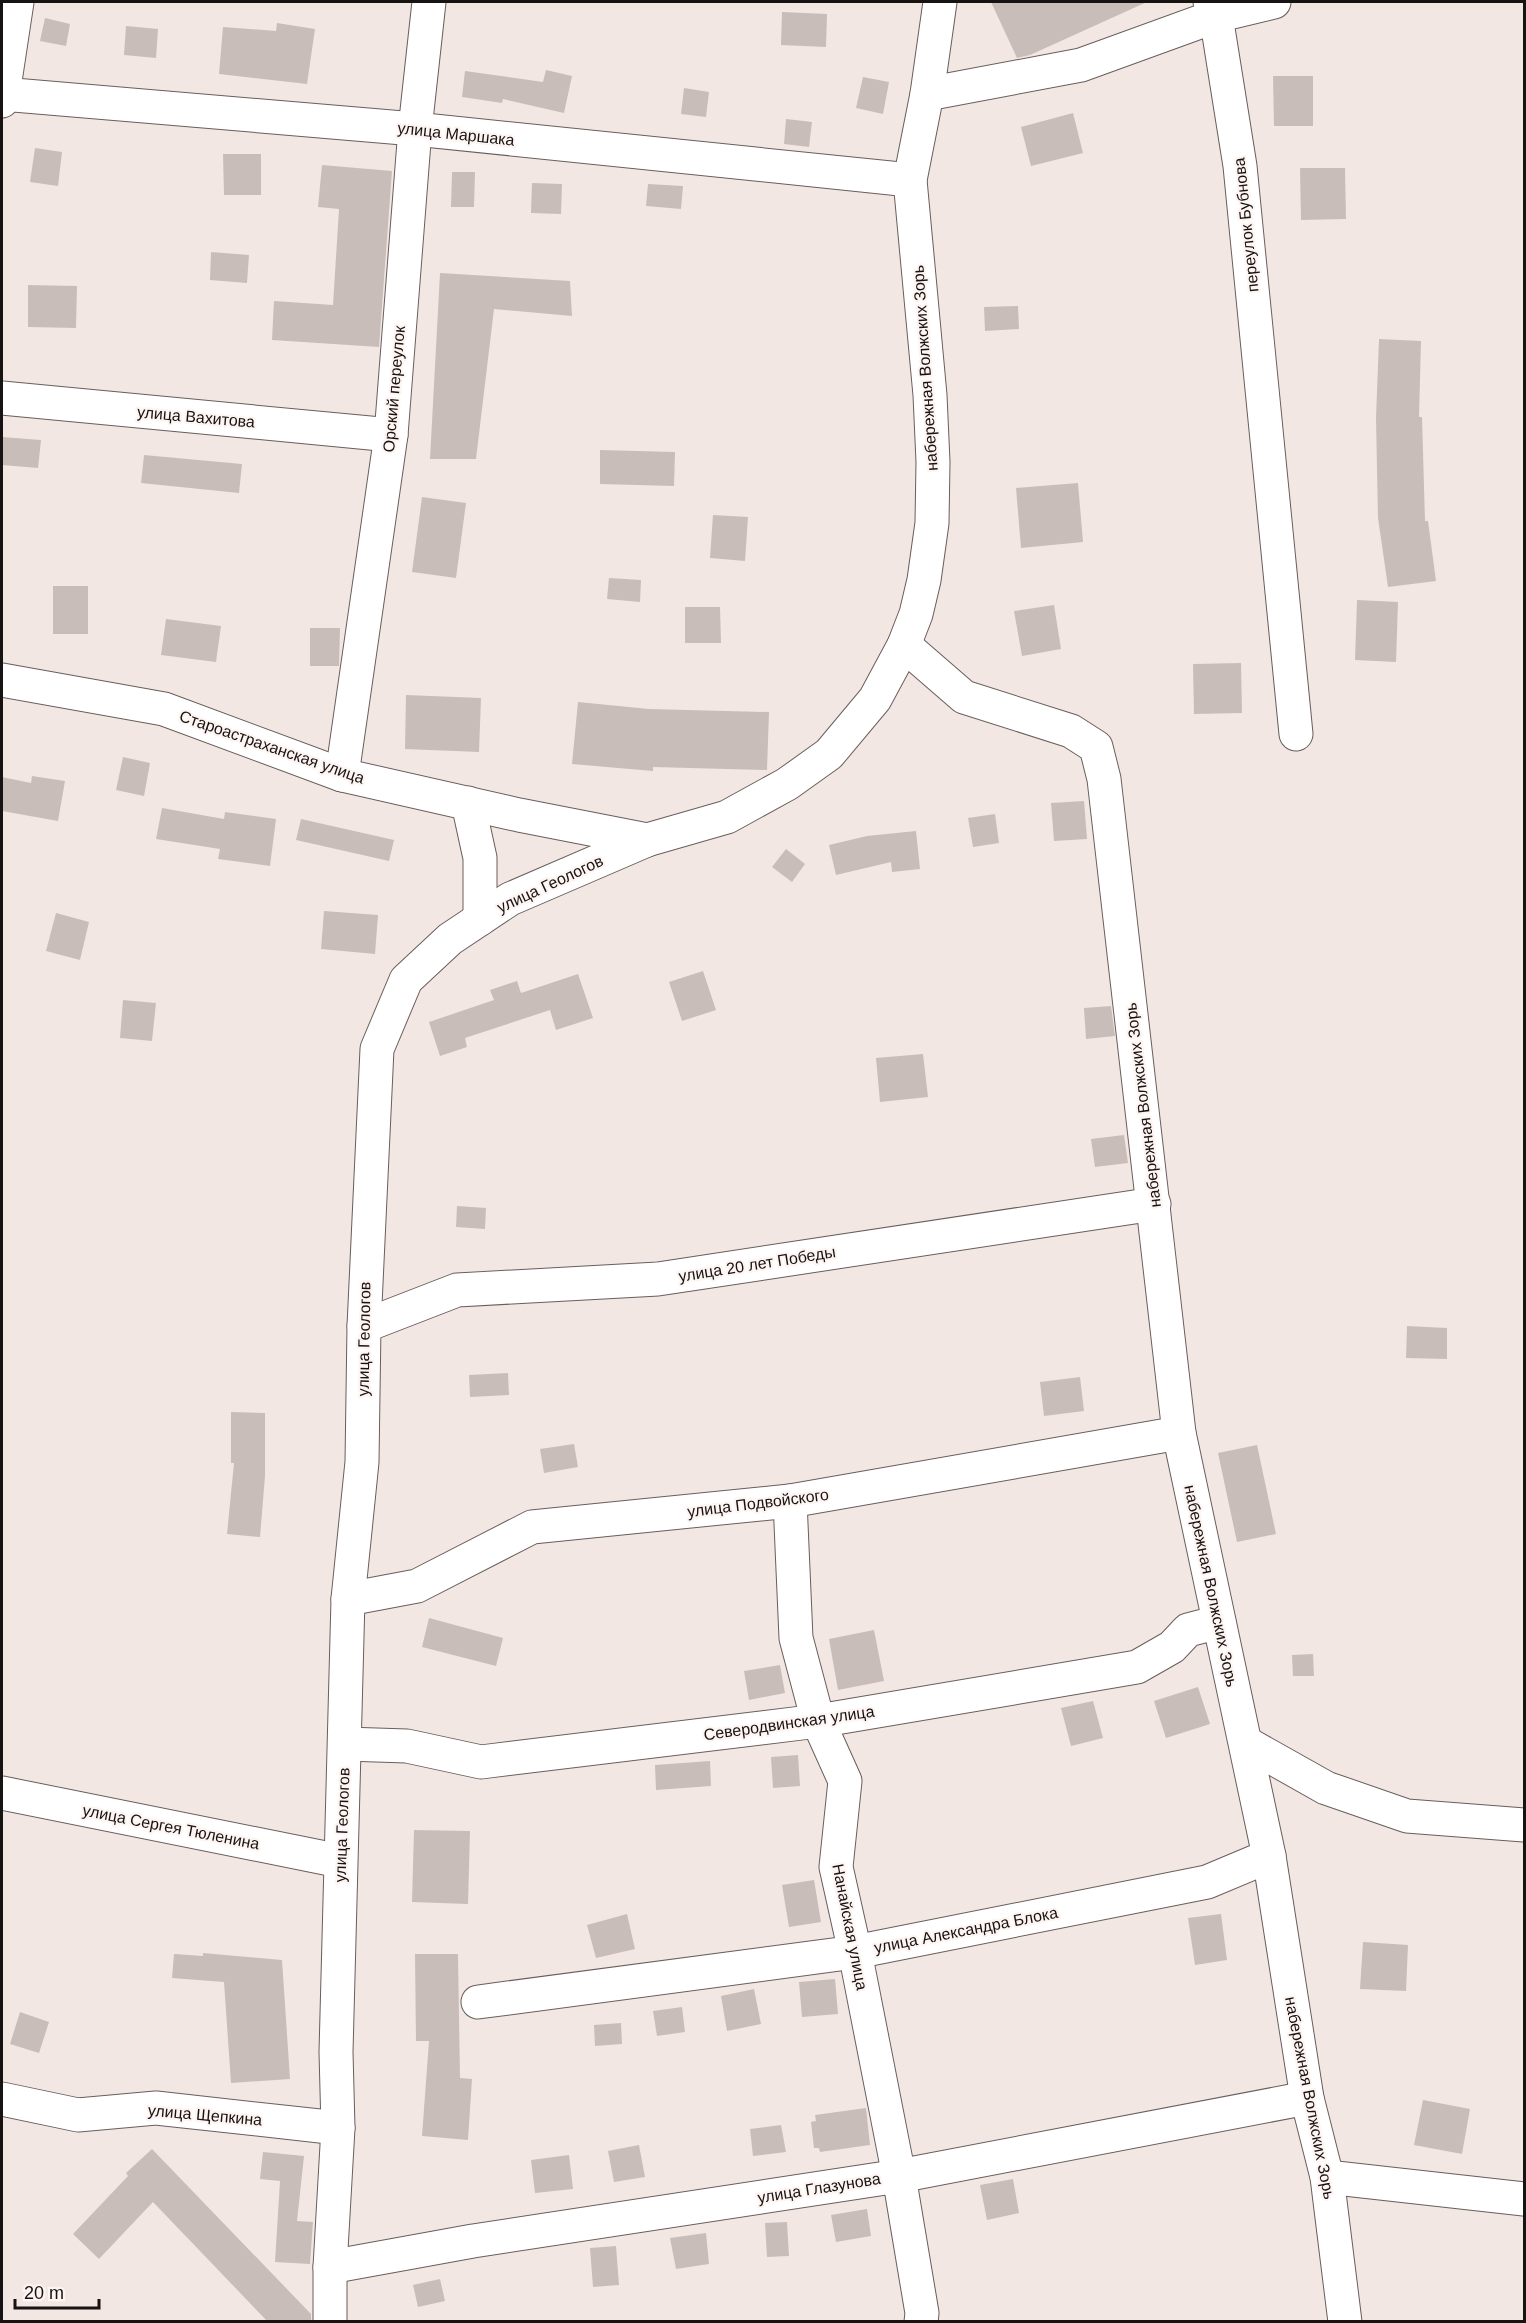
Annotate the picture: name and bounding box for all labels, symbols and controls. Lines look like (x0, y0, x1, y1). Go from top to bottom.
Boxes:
street label: улица Маршака (397, 119, 516, 149)
street label: переулок Бубнова (1230, 157, 1262, 293)
street label: набережная Волжских Зорь (909, 265, 941, 471)
street label: Орский переулок (380, 324, 408, 453)
street label: улица Вахитова (136, 403, 256, 431)
street label: Староастраханская улица (177, 707, 367, 787)
street label: улица Геологов (494, 852, 606, 916)
street label: набережная Волжских Зорь (1122, 1002, 1164, 1208)
street label: улица 20 лет Победы (677, 1243, 837, 1285)
street label: улица Геологов (354, 1281, 374, 1397)
street label: набережная Волжских Зорь (1181, 1483, 1241, 1689)
street label: улица Подвойского (686, 1486, 830, 1520)
street label: Северодвинская улица (703, 1703, 875, 1743)
street label: улица Геологов (332, 1767, 352, 1883)
street label: улица Сергея Тюленина (81, 1802, 261, 1853)
street label: Нанайская улица (829, 1862, 871, 1992)
street label: улица Александра Блока (873, 1904, 1059, 1956)
street label: набережная Волжских Зорь (1282, 1995, 1338, 2201)
street label: улица Щепкина (147, 2102, 263, 2128)
street label: улица Глазунова (756, 2170, 882, 2206)
scale bar (15, 2272, 99, 2310)
text: 20 m (24, 2283, 64, 2303)

